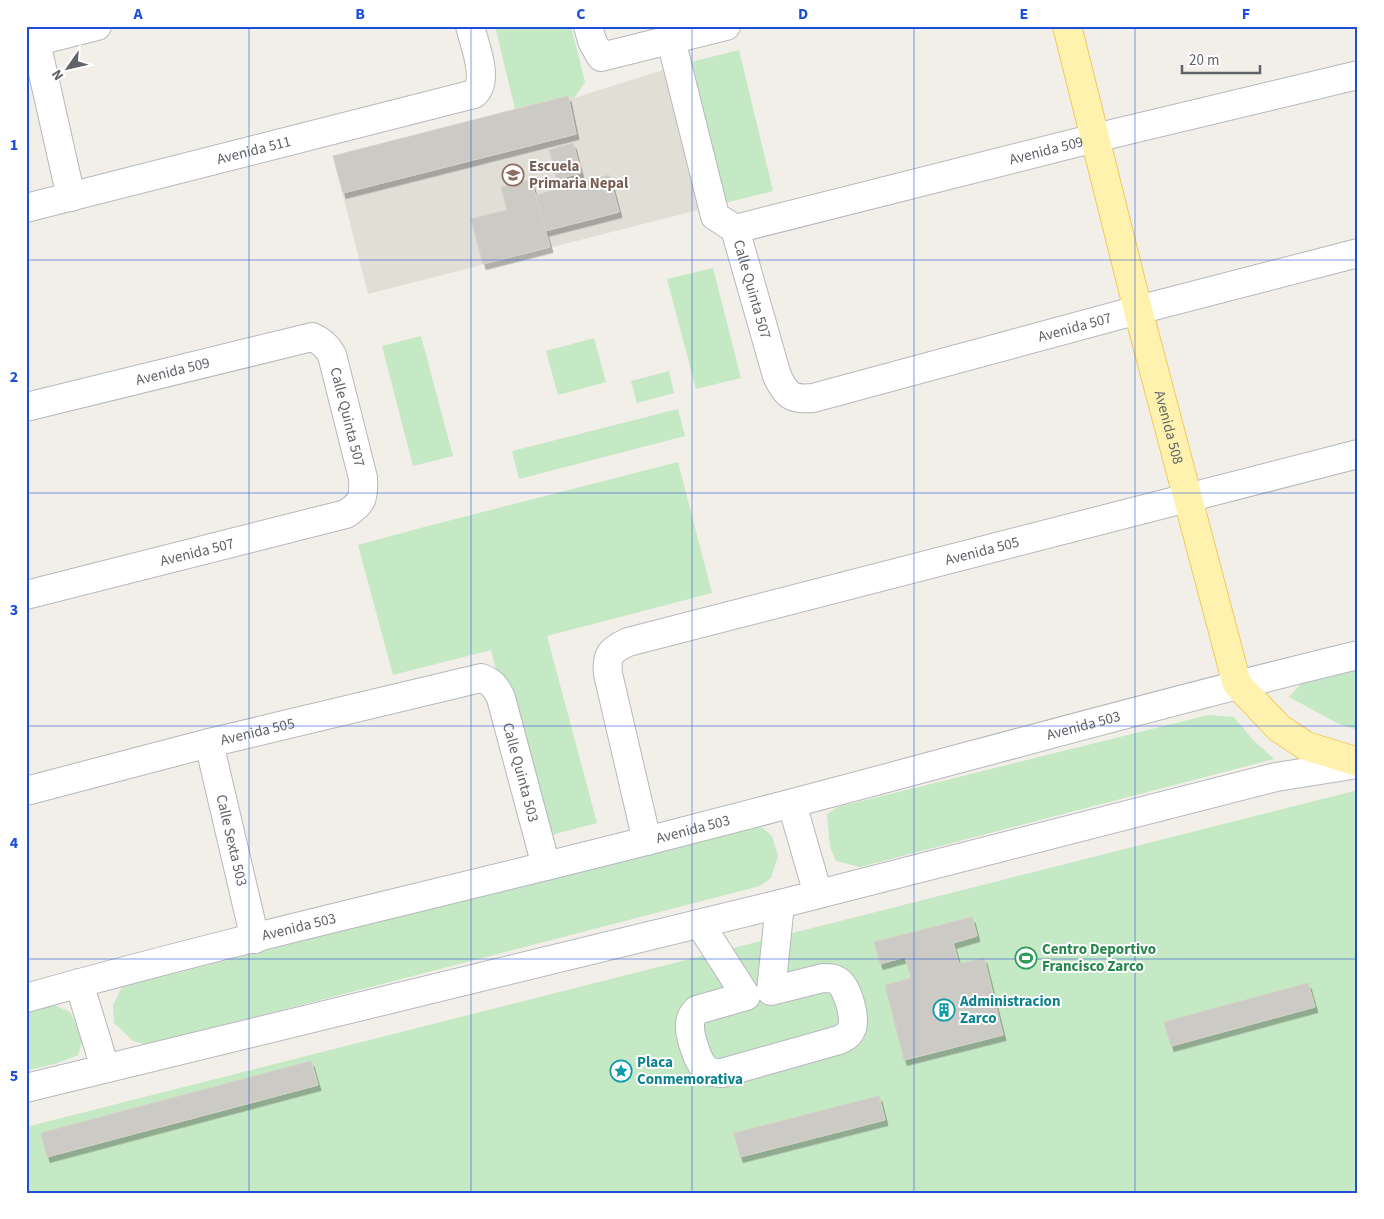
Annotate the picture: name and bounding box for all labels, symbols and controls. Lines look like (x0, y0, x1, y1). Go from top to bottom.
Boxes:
text: A (132, 3, 143, 25)
text: B (355, 3, 365, 25)
text: C (576, 3, 586, 25)
text: D (798, 3, 808, 25)
text: E (1020, 3, 1028, 25)
text: F (1242, 3, 1250, 25)
north arrow (42, 42, 92, 92)
scale bar (1182, 42, 1259, 74)
text: 20 m (1189, 50, 1219, 71)
text: N (47, 65, 69, 84)
street label: Avenida 511 (215, 131, 293, 170)
street label: Avenida 509 (1007, 131, 1086, 170)
text: 1 (10, 134, 18, 156)
place label: Escuela Primaria Nepal (529, 156, 629, 194)
school or university icon: Escuela Primaria Nepal (501, 163, 525, 187)
street label: Calle Quinta 507 (728, 237, 776, 341)
street label: Avenida 507 (1036, 308, 1114, 348)
street label: Avenida 509 (134, 352, 212, 391)
street label: Calle Quinta 507 (325, 365, 370, 469)
text: 2 (10, 366, 18, 388)
street label: Avenida 508 (1149, 388, 1188, 467)
street label: Avenida 505 (943, 532, 1021, 571)
street label: Avenida 507 (158, 533, 236, 572)
text: 3 (10, 599, 18, 621)
street label: Avenida 503 (1044, 706, 1123, 746)
street label: Avenida 505 (218, 713, 297, 751)
street label: Calle Quinta 503 (497, 720, 544, 824)
street label: Calle Sexta 503 (210, 792, 252, 888)
street label: Avenida 503 (654, 810, 732, 849)
text: 4 (10, 832, 19, 854)
street label: Avenida 503 (260, 908, 338, 946)
place label: Centro Deportivo Francisco Zarco (1042, 939, 1156, 977)
sports icon: Centro Deportivo Francisco Zarco (1014, 946, 1038, 970)
place label: Administracion Zarco (959, 991, 1061, 1029)
building icon: Administracion Zarco (932, 998, 956, 1022)
place label: Placa Conmemorativa (637, 1052, 743, 1090)
place icon: Placa Conmemorativa (609, 1059, 633, 1083)
text: 5 (10, 1065, 18, 1087)

